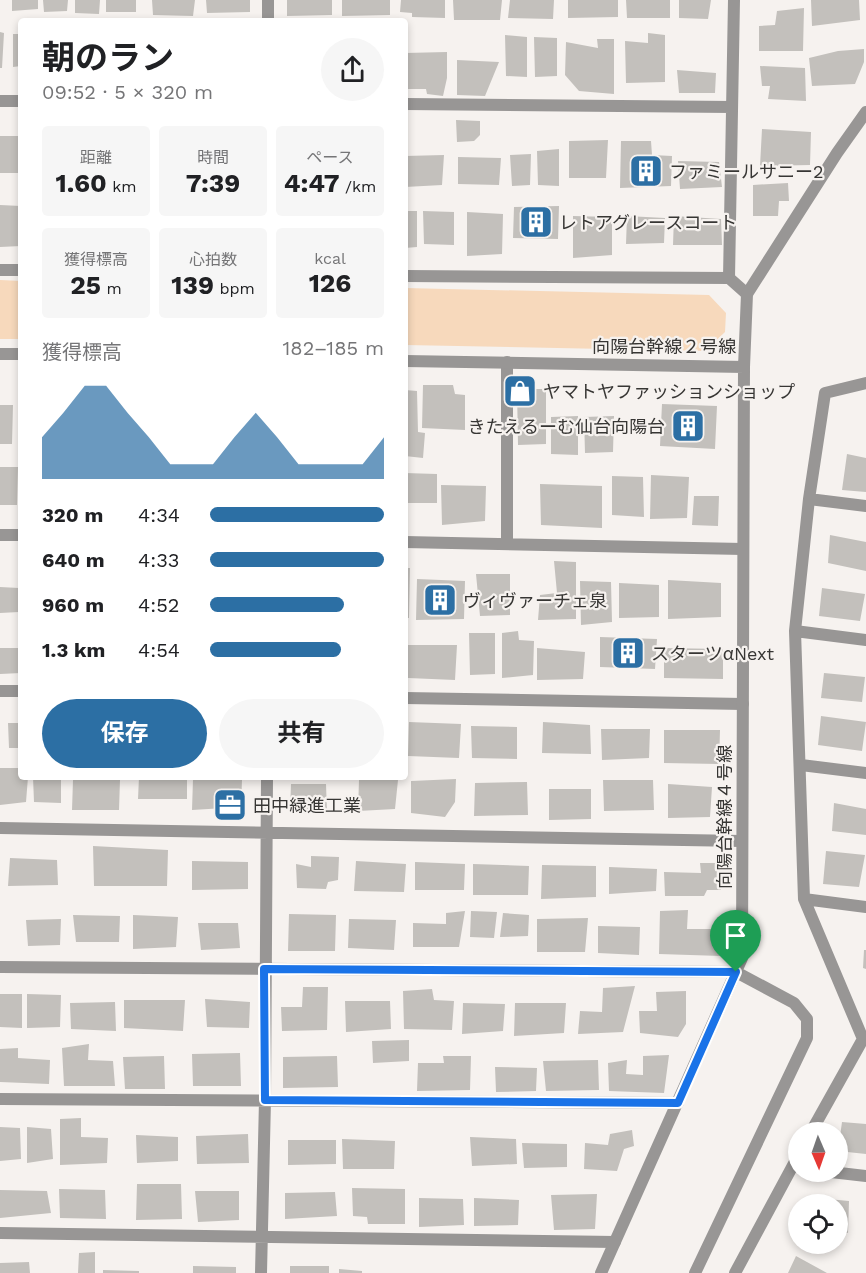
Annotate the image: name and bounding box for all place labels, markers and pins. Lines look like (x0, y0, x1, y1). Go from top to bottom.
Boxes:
building icon: ファミールサニー2 (628, 153, 664, 189)
place label: ファミールサニー2 (669, 161, 824, 182)
building icon: レトアグレースコート (518, 204, 554, 240)
place label: レトアグレースコート (559, 212, 737, 233)
shop icon: ヤマトヤファッションショップ (502, 373, 538, 409)
place label: ヤマトヤファッションショップ (543, 381, 795, 402)
building icon: きたえるーむ仙台向陽台 (670, 408, 706, 444)
place label: きたえるーむ仙台向陽台 (468, 416, 665, 437)
building icon: ヴィヴァーチェ泉 (422, 582, 458, 618)
place label: ヴィヴァーチェ泉 (463, 590, 607, 611)
building icon: スターツαNext (610, 635, 646, 671)
place label: スターツαNext (651, 643, 775, 664)
office icon: 田中緑進工業 (212, 787, 248, 823)
place label: 田中緑進工業 (253, 795, 361, 816)
pin (710, 910, 761, 972)

